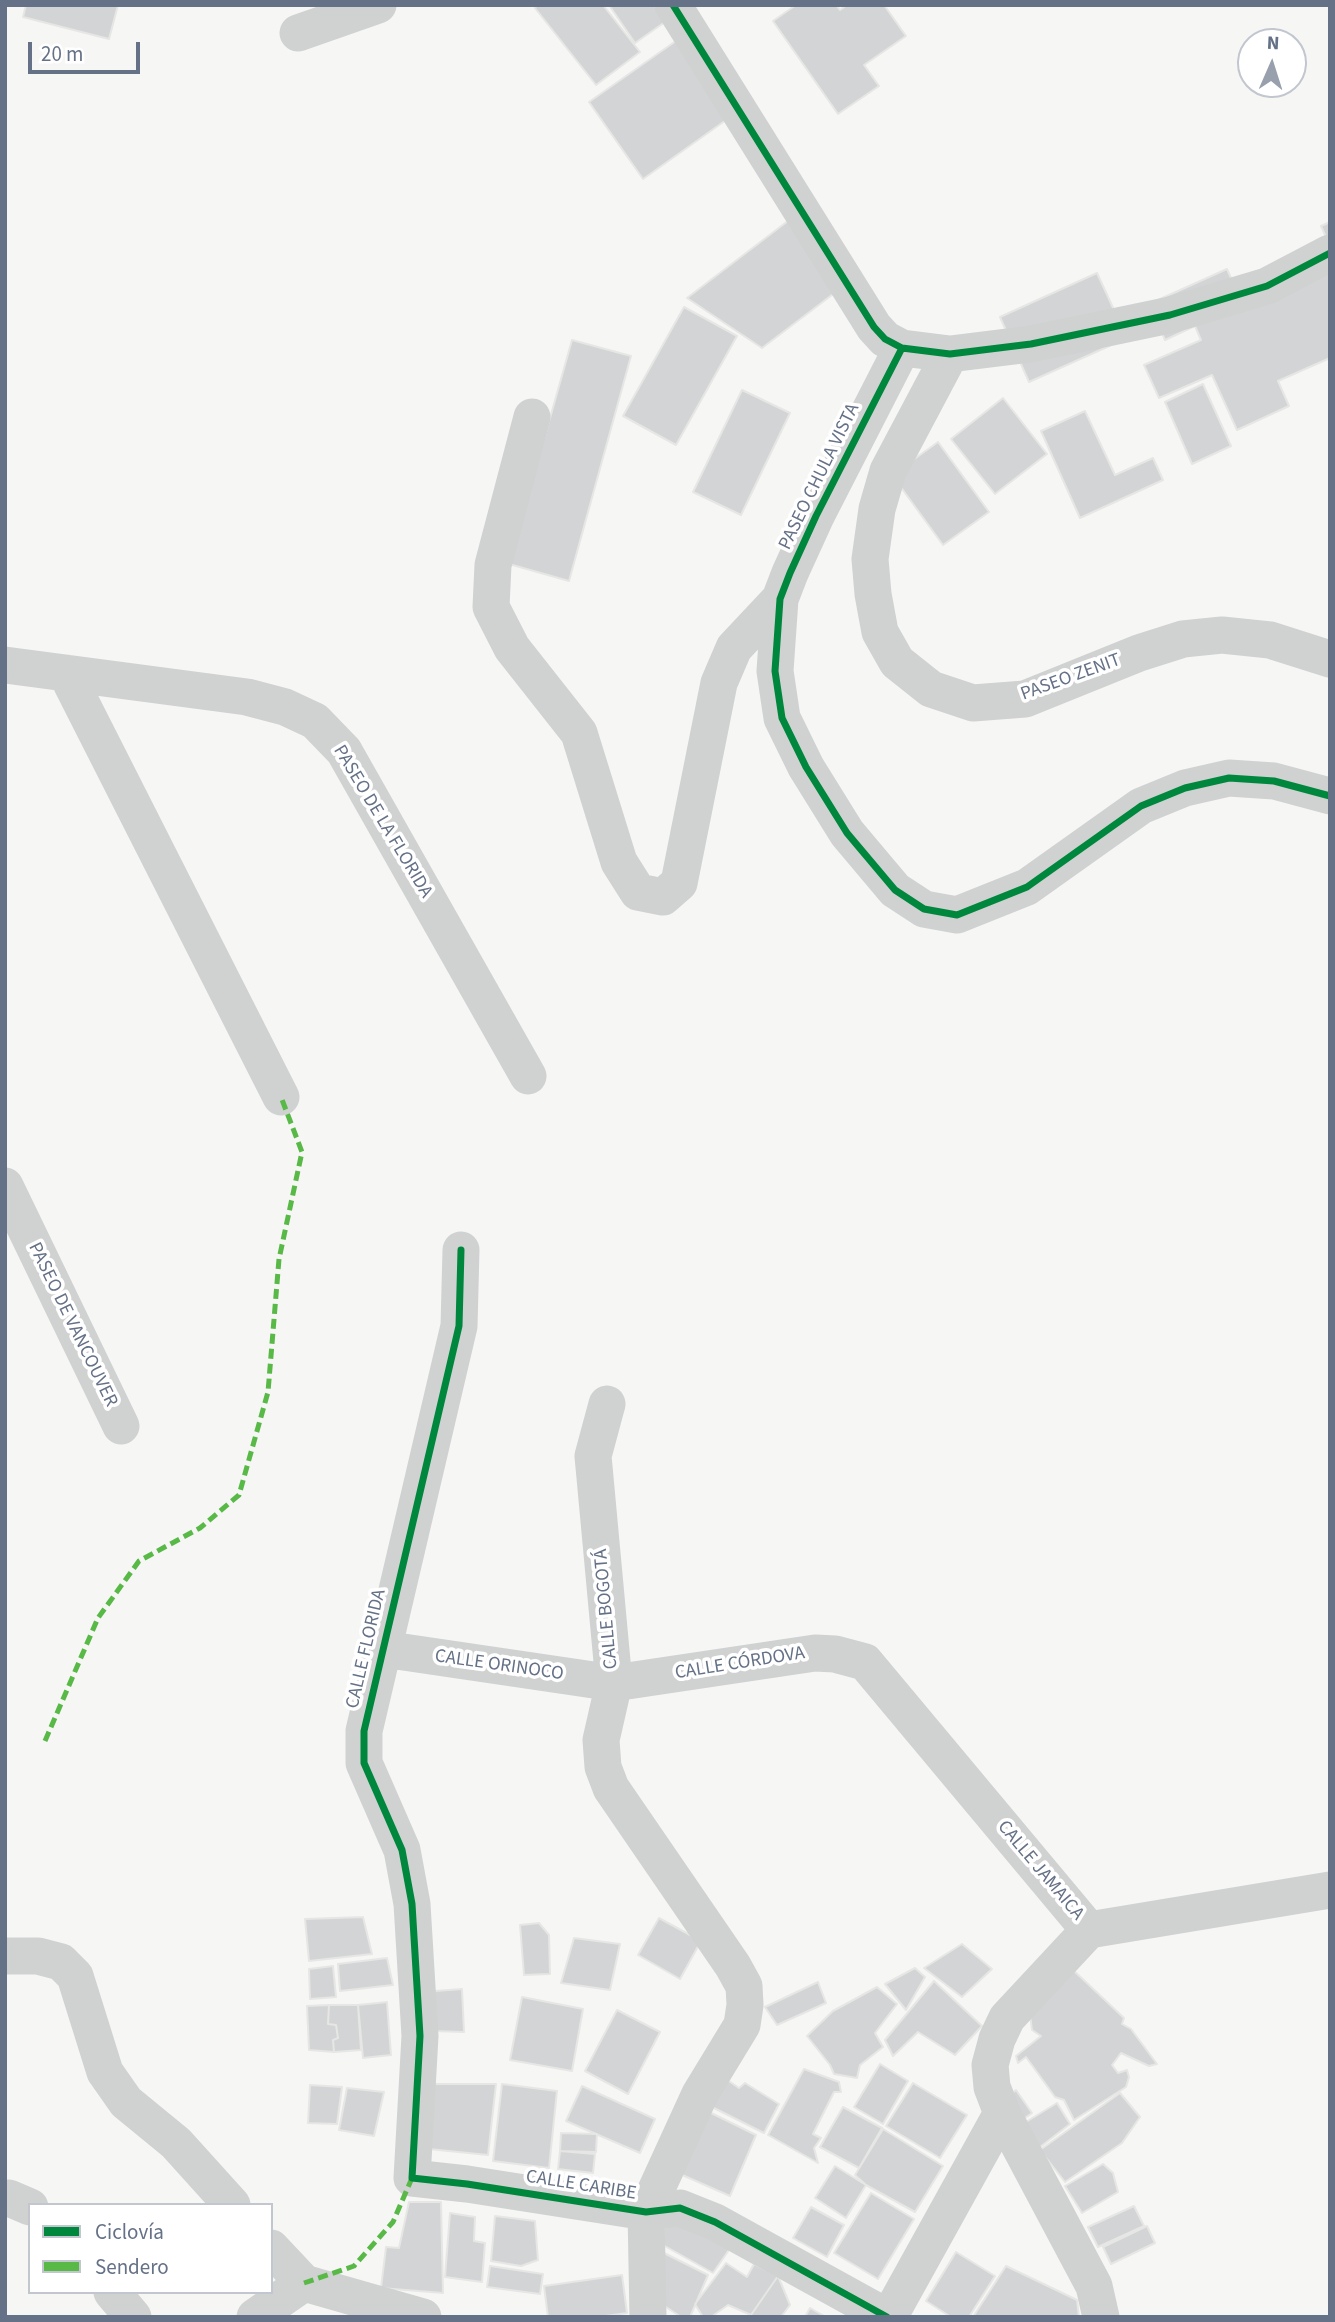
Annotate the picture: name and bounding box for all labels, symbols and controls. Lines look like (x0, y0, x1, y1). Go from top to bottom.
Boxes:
scale bar (32, 28, 144, 72)
north arrow (1237, 28, 1307, 98)
text: N (1266, 30, 1280, 57)
text: 20 m (41, 39, 83, 69)
street label: PASEO CHULA VISTA (775, 400, 865, 554)
street label: PASEO ZENIT (1018, 649, 1124, 707)
street label: PASEO DE LA FLORIDA (327, 742, 437, 902)
street label: PASEO DE VANCOUVER (22, 1239, 122, 1411)
street label: CALLE BOGOTÁ (590, 1548, 624, 1670)
street label: CALLE FLORIDA (342, 1587, 392, 1711)
street label: CALLE CÓRDOVA (673, 1642, 807, 1686)
street label: CALLE ORINOCO (433, 1646, 565, 1686)
street label: CALLE JAMAICA (992, 1817, 1088, 1925)
street label: CALLE CARIBE (524, 2166, 638, 2206)
legend (28, 2203, 273, 2294)
text: Ciclovía (95, 2217, 164, 2247)
text: Sendero (95, 2252, 169, 2282)

